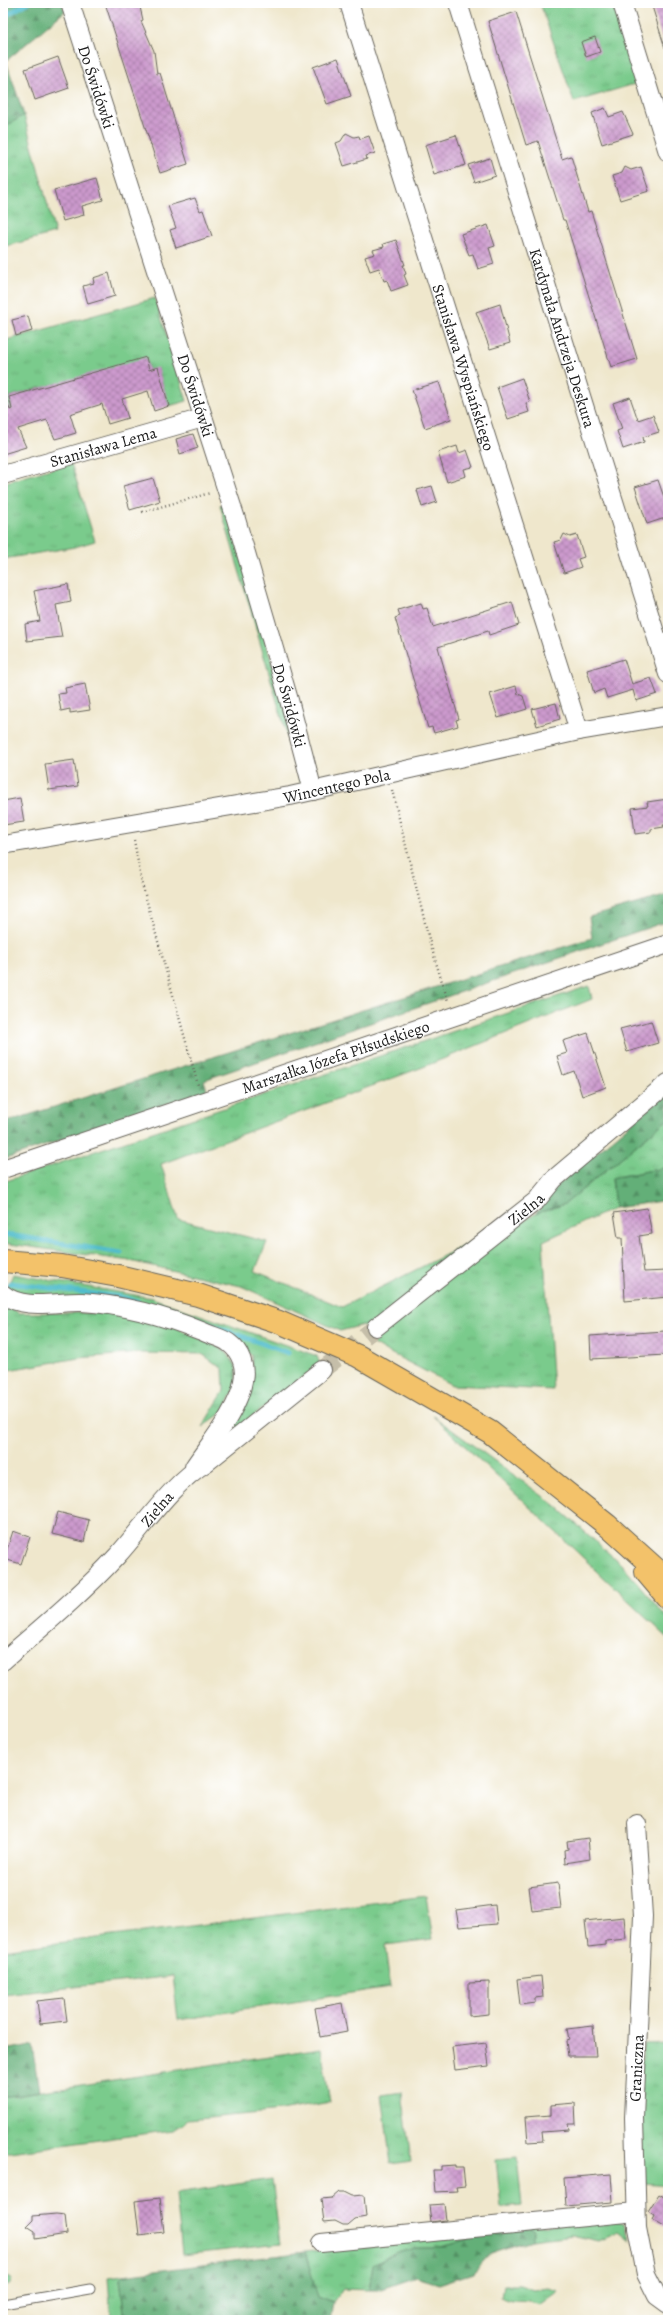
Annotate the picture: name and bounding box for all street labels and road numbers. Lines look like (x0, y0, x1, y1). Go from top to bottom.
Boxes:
street label: Do Świdówki (72, 43, 120, 132)
street label: Kardynała Andrzeja Deskura (523, 246, 600, 431)
street label: Stanisława Wyspiańskiego (426, 281, 500, 454)
street label: Do Świdówki (172, 351, 219, 440)
street label: Stanisława Lema (47, 422, 160, 473)
street label: Do Świdówki (267, 661, 311, 750)
street label: Wincentego Pola (280, 764, 393, 809)
street label: Marszałka Józefa Piłsudskiego (239, 1015, 433, 1099)
street label: Zielna (504, 1188, 551, 1231)
street label: Zielna (136, 1486, 179, 1532)
street label: Graniczna (624, 2033, 650, 2102)

